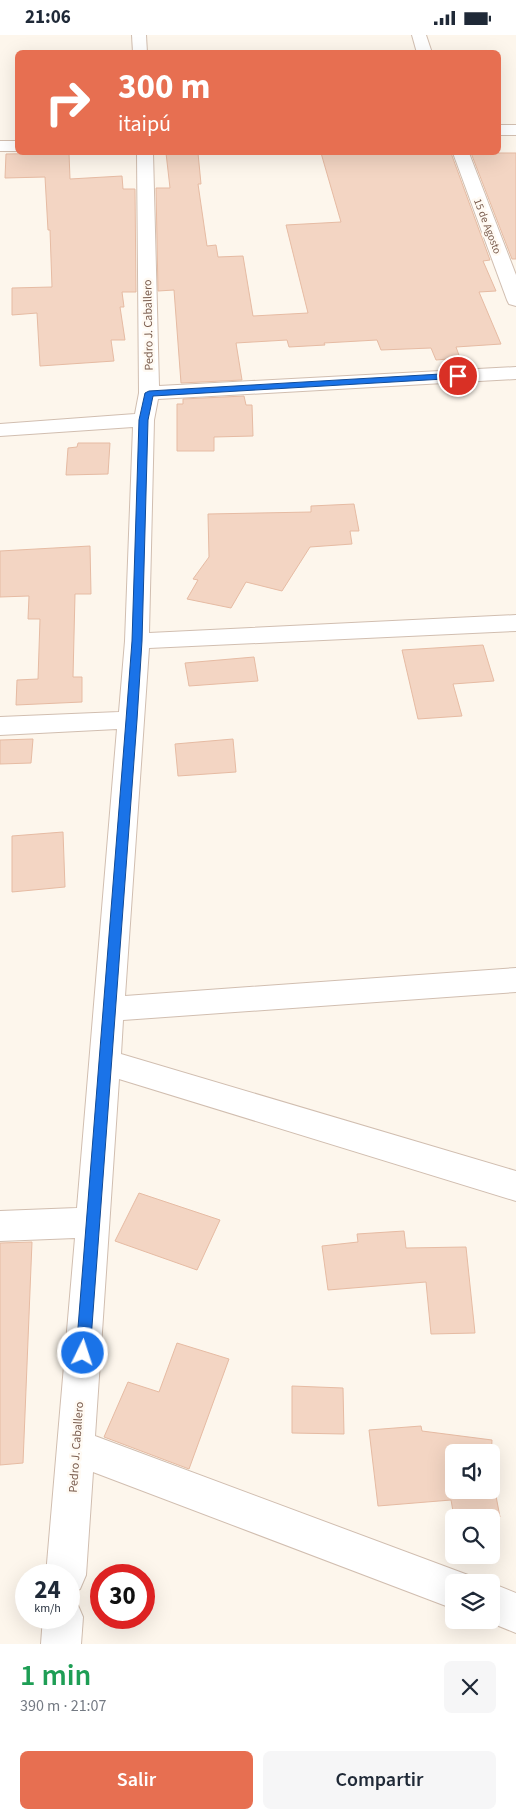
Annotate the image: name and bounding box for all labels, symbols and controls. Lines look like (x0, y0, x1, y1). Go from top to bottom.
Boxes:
text: 21:06 (25, 4, 71, 31)
text: 300 m (118, 62, 210, 112)
icon: right (35, 70, 100, 135)
text: itaipú (118, 108, 171, 140)
street label: 15 de Agosto (470, 196, 505, 256)
street label: Pedro J. Caballero (139, 279, 158, 371)
pin (437, 355, 479, 397)
icon: arrive (444, 362, 472, 390)
position arrow (56, 1326, 108, 1378)
street label: Pedro J. Caballero (65, 1401, 88, 1493)
map controls (445, 1444, 500, 1629)
button: sound (445, 1444, 500, 1499)
button: search (445, 1509, 500, 1564)
speed limit sign: 30 (90, 1564, 155, 1629)
text: 24 (34, 1572, 61, 1608)
button: layers (445, 1574, 500, 1629)
text: km/h (34, 1600, 61, 1617)
text: 1 min (20, 1654, 91, 1697)
button: close (444, 1661, 496, 1713)
text: 390 m · 21:07 (20, 1695, 107, 1717)
button: Salir (20, 1751, 253, 1809)
button: Compartir (263, 1751, 496, 1809)

